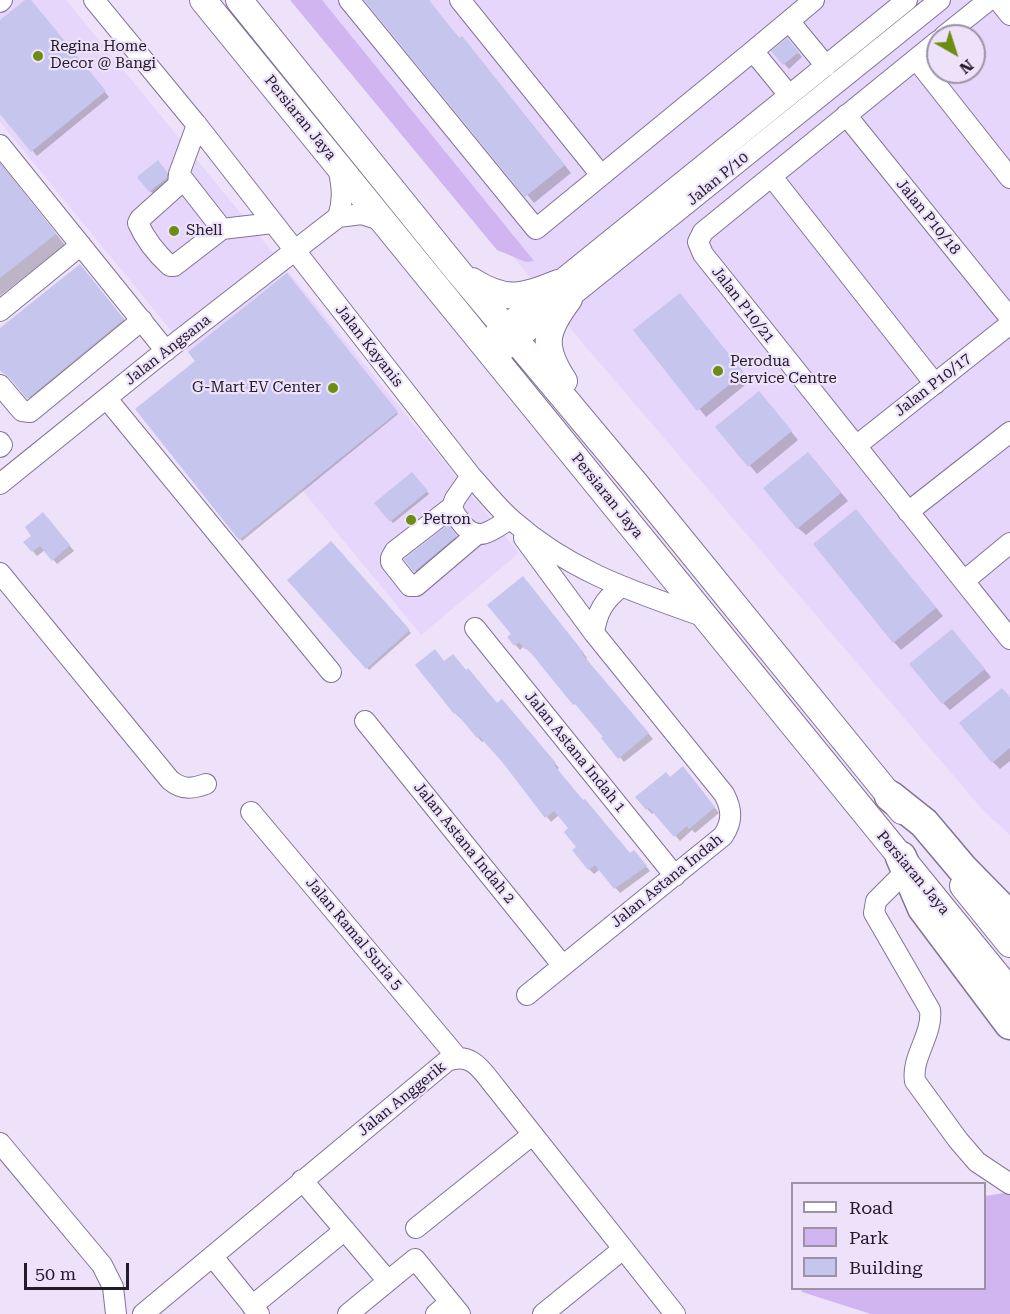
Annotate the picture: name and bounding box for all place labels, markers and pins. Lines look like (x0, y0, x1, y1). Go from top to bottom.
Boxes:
place label: Regina Home Decor @ Bangi (50, 38, 156, 73)
marker: Regina Home Decor @ Bangi (31, 49, 45, 63)
place label: Shell (186, 222, 222, 240)
marker: Shell (167, 224, 181, 238)
place label: Perodua Service Centre (730, 353, 837, 388)
marker: Perodua Service Centre (711, 364, 725, 378)
place label: G-Mart EV Center (192, 379, 321, 397)
marker: G-Mart EV Center (326, 381, 340, 395)
place label: Petron (423, 511, 471, 529)
marker: Petron (404, 513, 418, 527)

